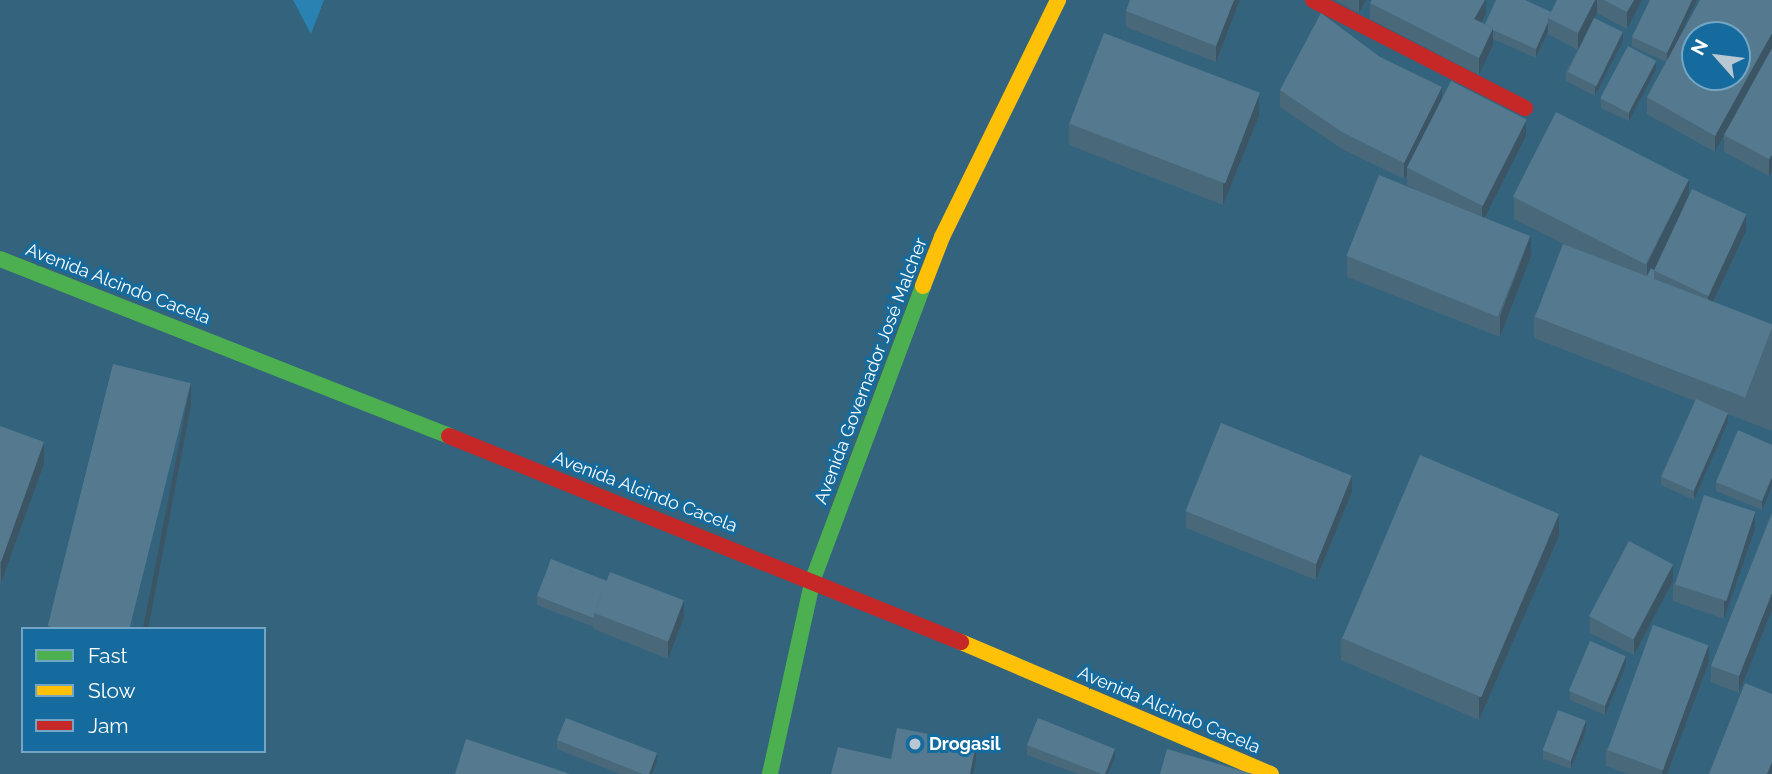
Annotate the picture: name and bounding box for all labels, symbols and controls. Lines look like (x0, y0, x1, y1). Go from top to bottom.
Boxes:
north arrow (1681, 21, 1751, 91)
text: N (1686, 36, 1712, 59)
street label: Avenida Governador José Malcher (810, 234, 932, 508)
street label: Avenida Alcindo Cacela (22, 239, 214, 329)
street label: Avenida Alcindo Cacela (549, 447, 741, 537)
legend (21, 627, 266, 753)
text: Fast (88, 643, 128, 668)
street label: Avenida Alcindo Cacela (1074, 662, 1264, 758)
text: Slow (88, 678, 136, 703)
text: Jam (88, 713, 129, 738)
place label: Drogasil (929, 733, 1001, 755)
marker: Drogasil (907, 736, 923, 752)

